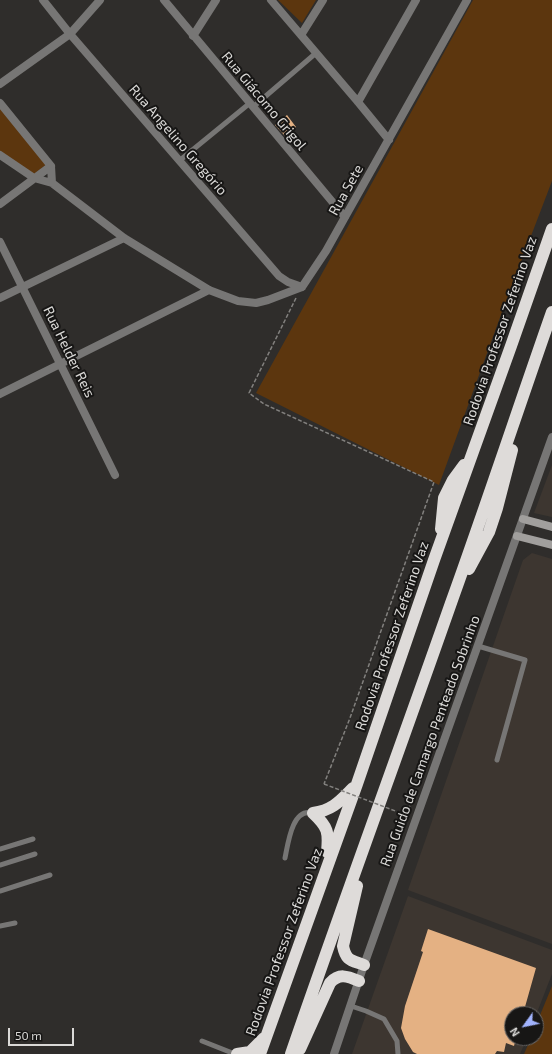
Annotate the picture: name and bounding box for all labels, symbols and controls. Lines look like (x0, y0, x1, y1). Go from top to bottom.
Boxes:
street label: Rua Giácomo Grigol (218, 48, 310, 154)
street label: Rua Angelino Gregório (125, 81, 231, 199)
street label: Rua Sete (325, 162, 367, 218)
street label: Rodovia Professor Zeferino Vaz (460, 234, 540, 428)
street label: Rua Helder Reis (40, 304, 98, 400)
street label: Rodovia Professor Zeferino Vaz (352, 539, 432, 733)
street label: Rua Guido de Camargo Penteado Sobrinho (377, 613, 483, 869)
street label: Rodovia Professor Zeferino Vaz (242, 846, 326, 1038)
north arrow (504, 1006, 544, 1046)
scale bar (10, 1020, 76, 1046)
text: N (507, 1025, 522, 1039)
text: 50 m (15, 1028, 42, 1042)

